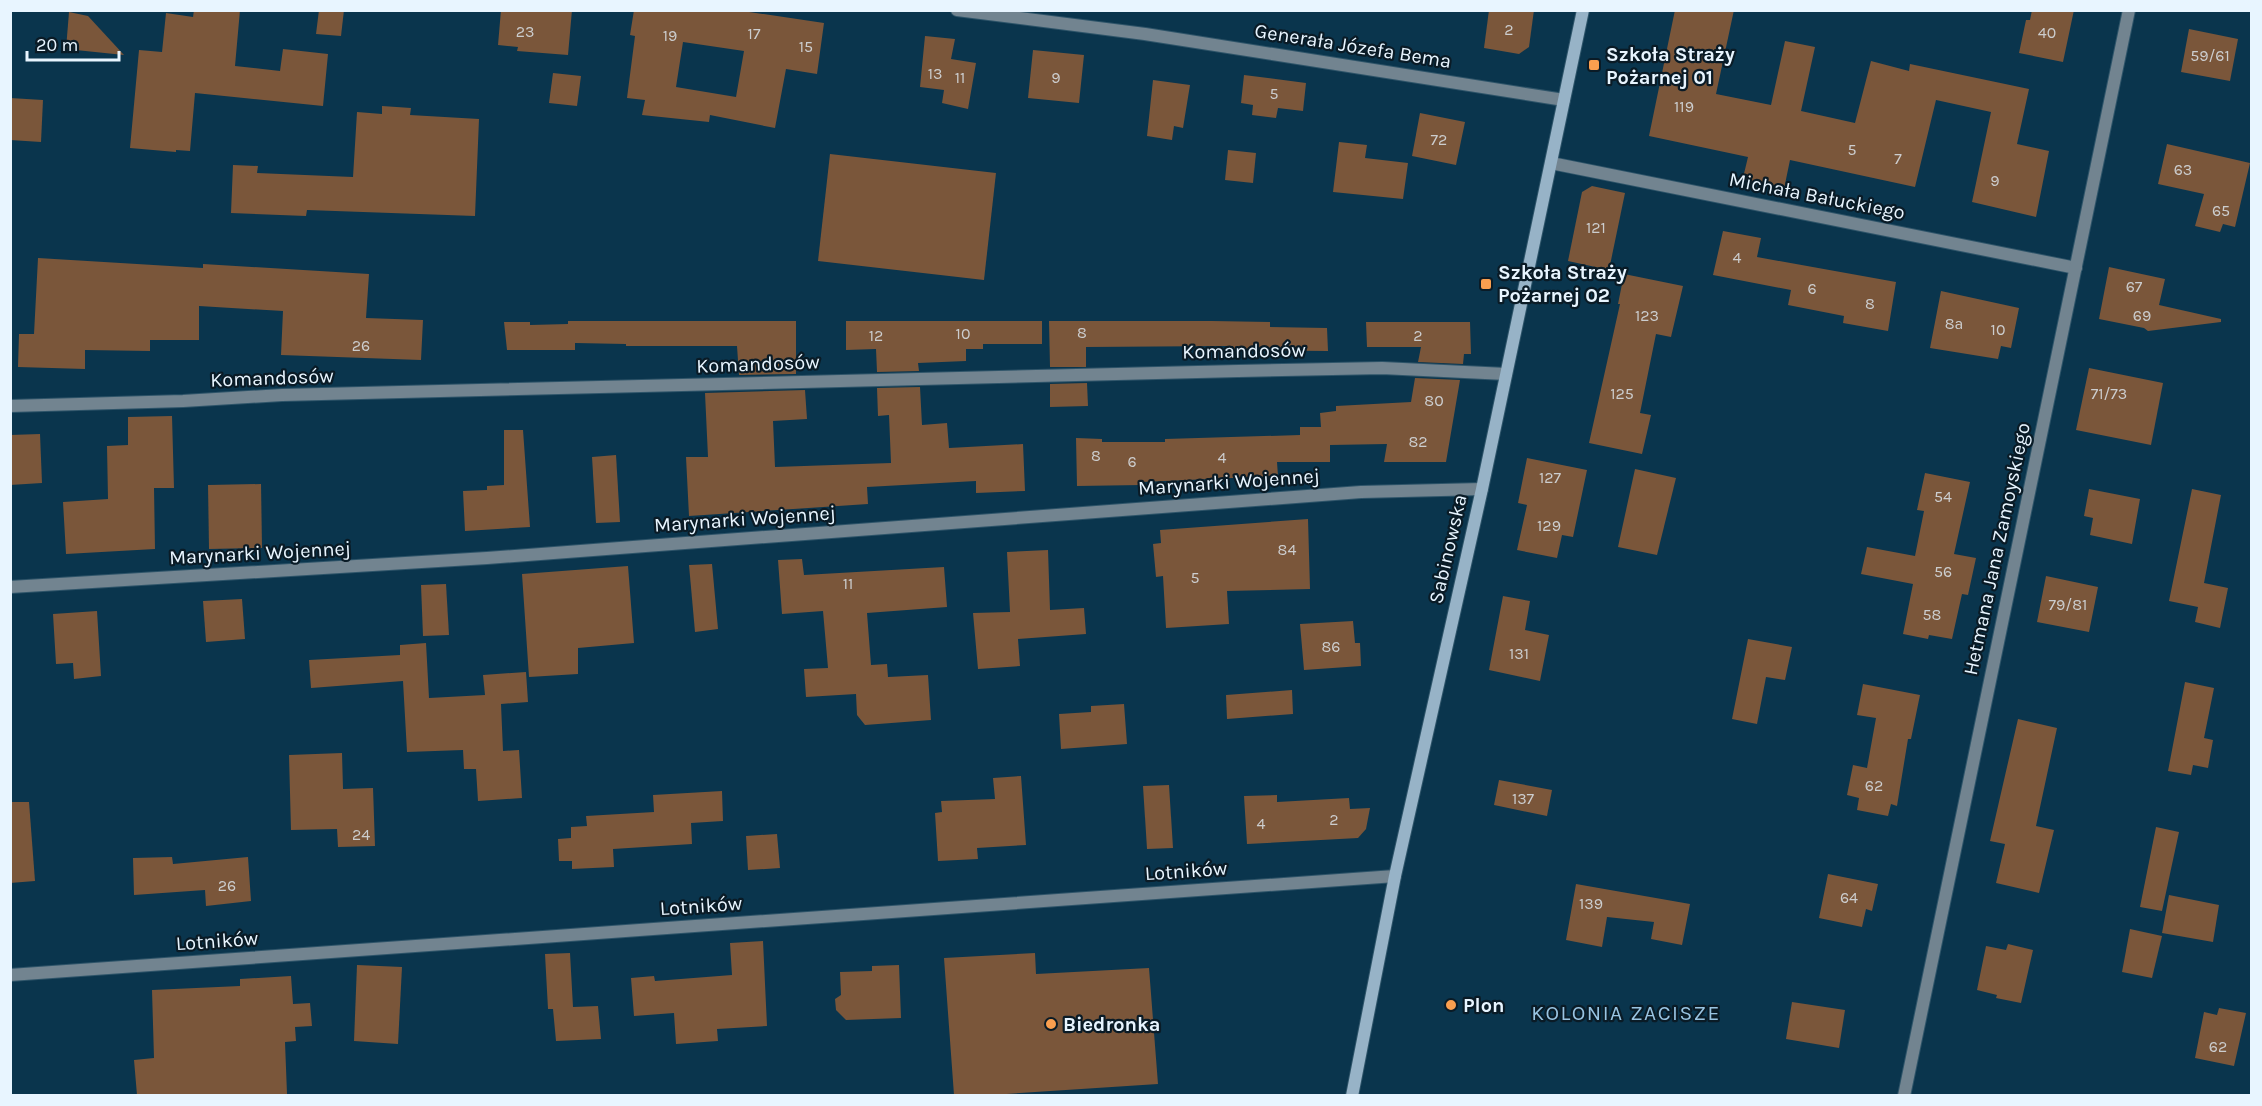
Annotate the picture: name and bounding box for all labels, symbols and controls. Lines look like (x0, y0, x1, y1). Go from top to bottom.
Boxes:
street label: Generała Józefa Bema (1253, 19, 1453, 73)
house number: 2 (1504, 20, 1514, 39)
house number: 23 (516, 22, 534, 41)
house number: 40 (2038, 23, 2056, 42)
scale bar (27, 24, 118, 62)
house number: 17 (748, 24, 761, 43)
house number: 19 (663, 26, 677, 45)
text: 20 m (36, 34, 78, 56)
house number: 15 (799, 37, 813, 56)
place label: Szkoła Straży Pożarnej 01 (1606, 43, 1735, 89)
house number: 59/61 (2190, 46, 2230, 65)
marker: Szkoła Straży Pożarnej 01 (1587, 58, 1601, 72)
house number: 13 (928, 64, 942, 83)
house number: 11 (955, 68, 965, 87)
house number: 9 (1051, 68, 1061, 87)
house number: 5 (1269, 84, 1279, 103)
house number: 119 (1674, 97, 1694, 116)
house number: 72 (1431, 130, 1447, 149)
house number: 5 (1847, 140, 1857, 159)
house number: 7 (1894, 149, 1902, 168)
house number: 63 (2174, 160, 2192, 179)
street label: Michała Bałuckiego (1727, 168, 1907, 224)
house number: 9 (1990, 171, 2000, 190)
house number: 65 (2212, 201, 2230, 220)
house number: 121 (1586, 218, 1606, 237)
house number: 4 (1733, 248, 1742, 267)
place label: Szkoła Straży Pożarnej 02 (1498, 261, 1627, 307)
marker: Szkoła Straży Pożarnej 02 (1479, 277, 1493, 291)
house number: 67 (2126, 277, 2143, 296)
house number: 6 (1807, 279, 1817, 298)
house number: 8 (1865, 294, 1875, 313)
house number: 123 (1635, 306, 1659, 325)
house number: 69 (2133, 306, 2151, 325)
house number: 8a (1945, 314, 1963, 333)
house number: 10 (1991, 320, 2005, 339)
house number: 8 (1077, 323, 1087, 342)
house number: 10 (956, 324, 970, 343)
house number: 12 (869, 326, 883, 345)
house number: 2 (1413, 326, 1423, 345)
house number: 26 (352, 336, 370, 355)
street label: Komandosów (1182, 338, 1306, 364)
street label: Komandosów (696, 350, 821, 378)
street label: Komandosów (210, 364, 335, 392)
house number: 125 (1610, 384, 1634, 403)
house number: 71/73 (2091, 384, 2127, 403)
house number: 80 (1424, 391, 1444, 410)
street label: Hetmana Jana Zamoyskiego (1959, 421, 2035, 677)
house number: 82 (1408, 432, 1428, 451)
house number: 8 (1091, 446, 1101, 465)
house number: 4 (1218, 448, 1227, 467)
house number: 6 (1127, 452, 1137, 471)
street label: Marynarki Wojennej (1137, 464, 1321, 500)
house number: 127 (1539, 468, 1562, 487)
house number: 54 (1934, 487, 1952, 506)
street label: Sabinowska (1424, 492, 1472, 606)
street label: Marynarki Wojennej (653, 501, 837, 537)
house number: 129 (1537, 516, 1561, 535)
street label: Marynarki Wojennej (168, 537, 352, 569)
house number: 84 (1278, 540, 1296, 559)
house number: 56 (1934, 562, 1952, 581)
house number: 5 (1190, 568, 1200, 587)
house number: 11 (843, 574, 853, 593)
house number: 79/81 (2049, 595, 2087, 614)
house number: 58 (1923, 605, 1941, 624)
house number: 86 (1322, 637, 1341, 656)
house number: 131 (1509, 644, 1529, 663)
house number: 62 (1865, 776, 1883, 795)
house number: 137 (1512, 789, 1535, 808)
house number: 2 (1329, 810, 1339, 829)
house number: 4 (1257, 814, 1266, 833)
house number: 24 (352, 825, 370, 844)
street label: Lotników (1144, 857, 1228, 885)
house number: 26 (218, 876, 236, 895)
house number: 64 (1840, 888, 1858, 907)
street label: Lotników (659, 892, 743, 920)
house number: 139 (1579, 894, 1603, 913)
street label: Lotników (175, 927, 259, 955)
place label: Plon (1463, 994, 1504, 1017)
marker: Plon (1444, 998, 1458, 1012)
district label: KOLONIA ZACISZE (1531, 1001, 1721, 1025)
place label: Biedronka (1063, 1013, 1161, 1036)
marker: Biedronka (1044, 1017, 1058, 1031)
house number: 62 (2209, 1037, 2227, 1056)

